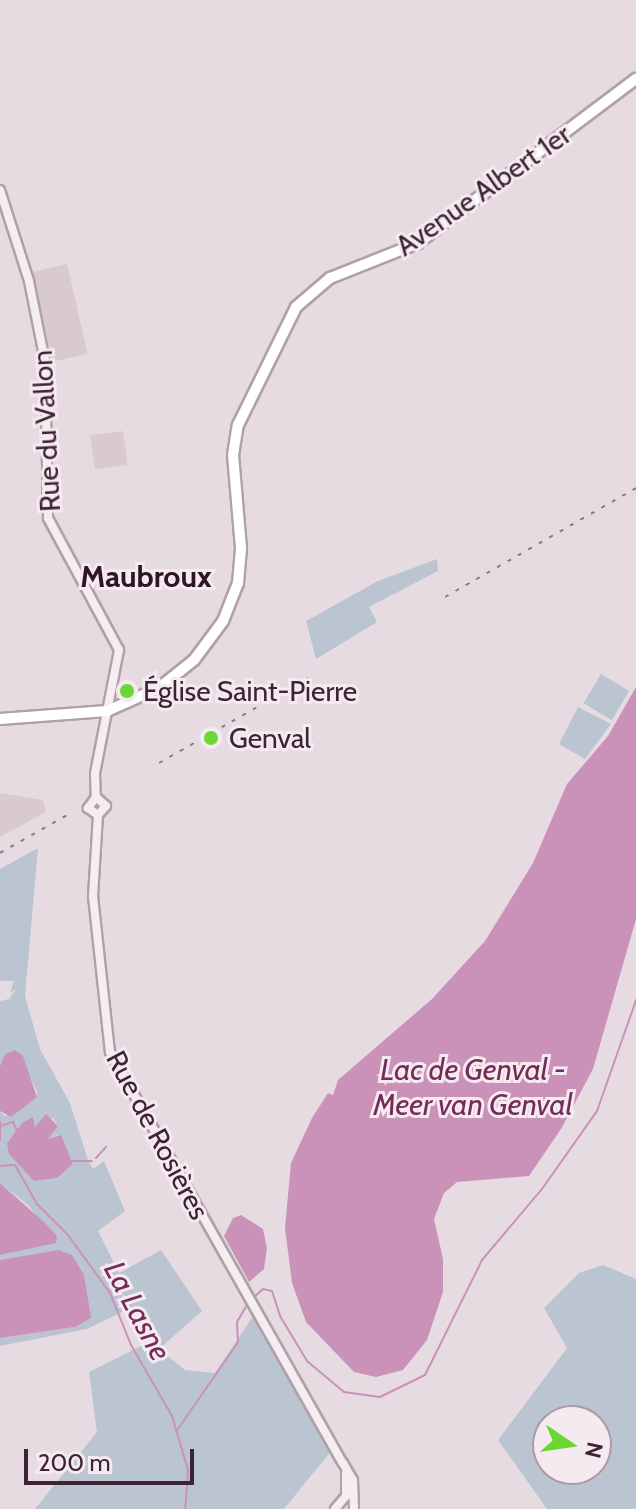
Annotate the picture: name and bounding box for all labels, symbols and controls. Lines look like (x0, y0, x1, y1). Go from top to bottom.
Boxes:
street label: Avenue Albert 1er (389, 117, 577, 263)
street label: Rue du Vallon (25, 349, 67, 513)
district label: Maubroux (80, 559, 212, 595)
place label: Église Saint-Pierre (143, 674, 357, 708)
marker: Église Saint-Pierre (118, 682, 136, 700)
place label: Genval (229, 721, 311, 755)
marker: Genval (200, 727, 222, 749)
street label: Rue de Rosières (99, 1045, 217, 1225)
water label: Lac de Genval - Meer van Genval (373, 1052, 573, 1122)
water label: La Lasne (96, 1255, 178, 1367)
north arrow (532, 1405, 612, 1485)
scale bar (28, 1433, 198, 1483)
text: N (579, 1439, 609, 1461)
text: 200 m (38, 1448, 111, 1477)

